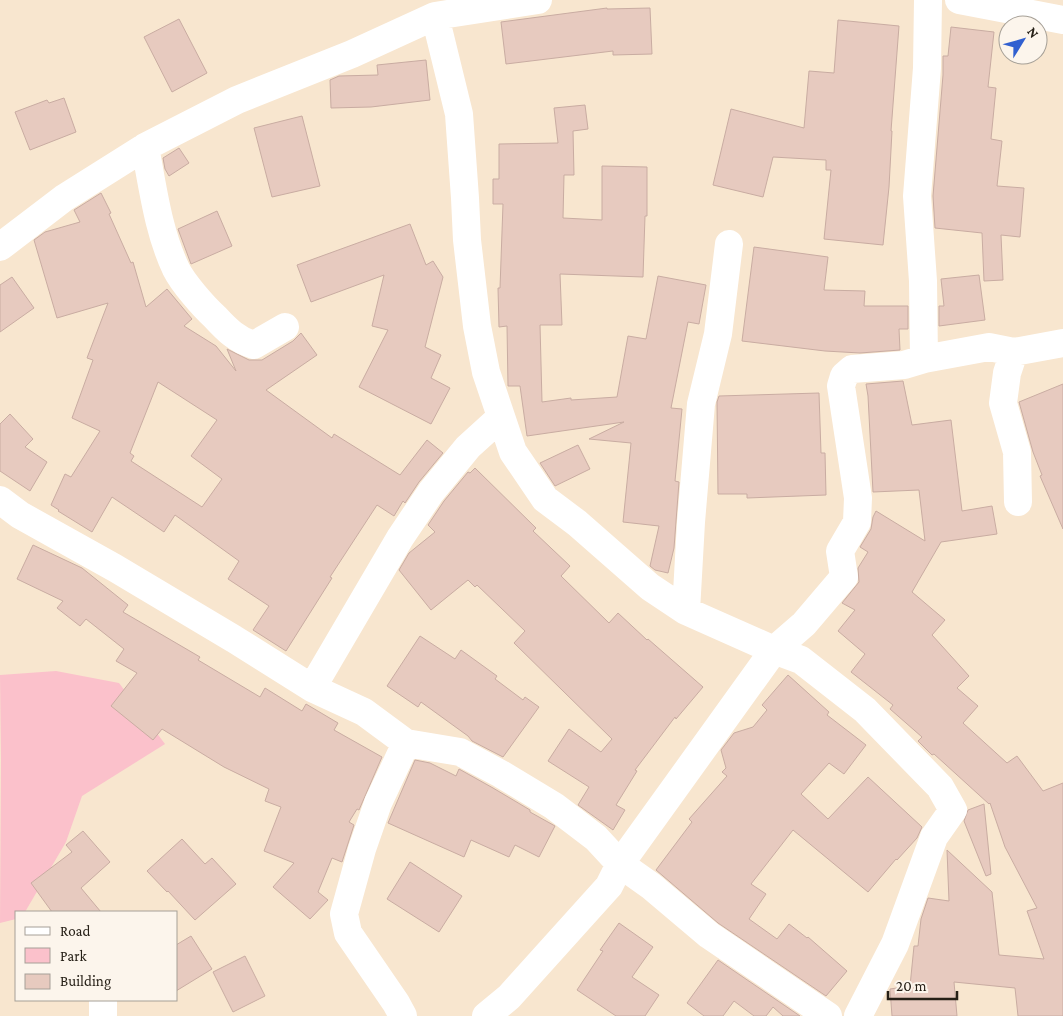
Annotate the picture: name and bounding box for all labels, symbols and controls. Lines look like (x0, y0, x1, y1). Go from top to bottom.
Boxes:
north arrow (998, 15, 1048, 65)
text: N (1024, 24, 1043, 41)
legend (15, 911, 178, 1001)
text: Road (60, 923, 91, 939)
text: Park (60, 948, 87, 964)
scale bar (888, 968, 957, 1000)
text: Building (60, 973, 111, 990)
text: 20 m (896, 978, 927, 994)

